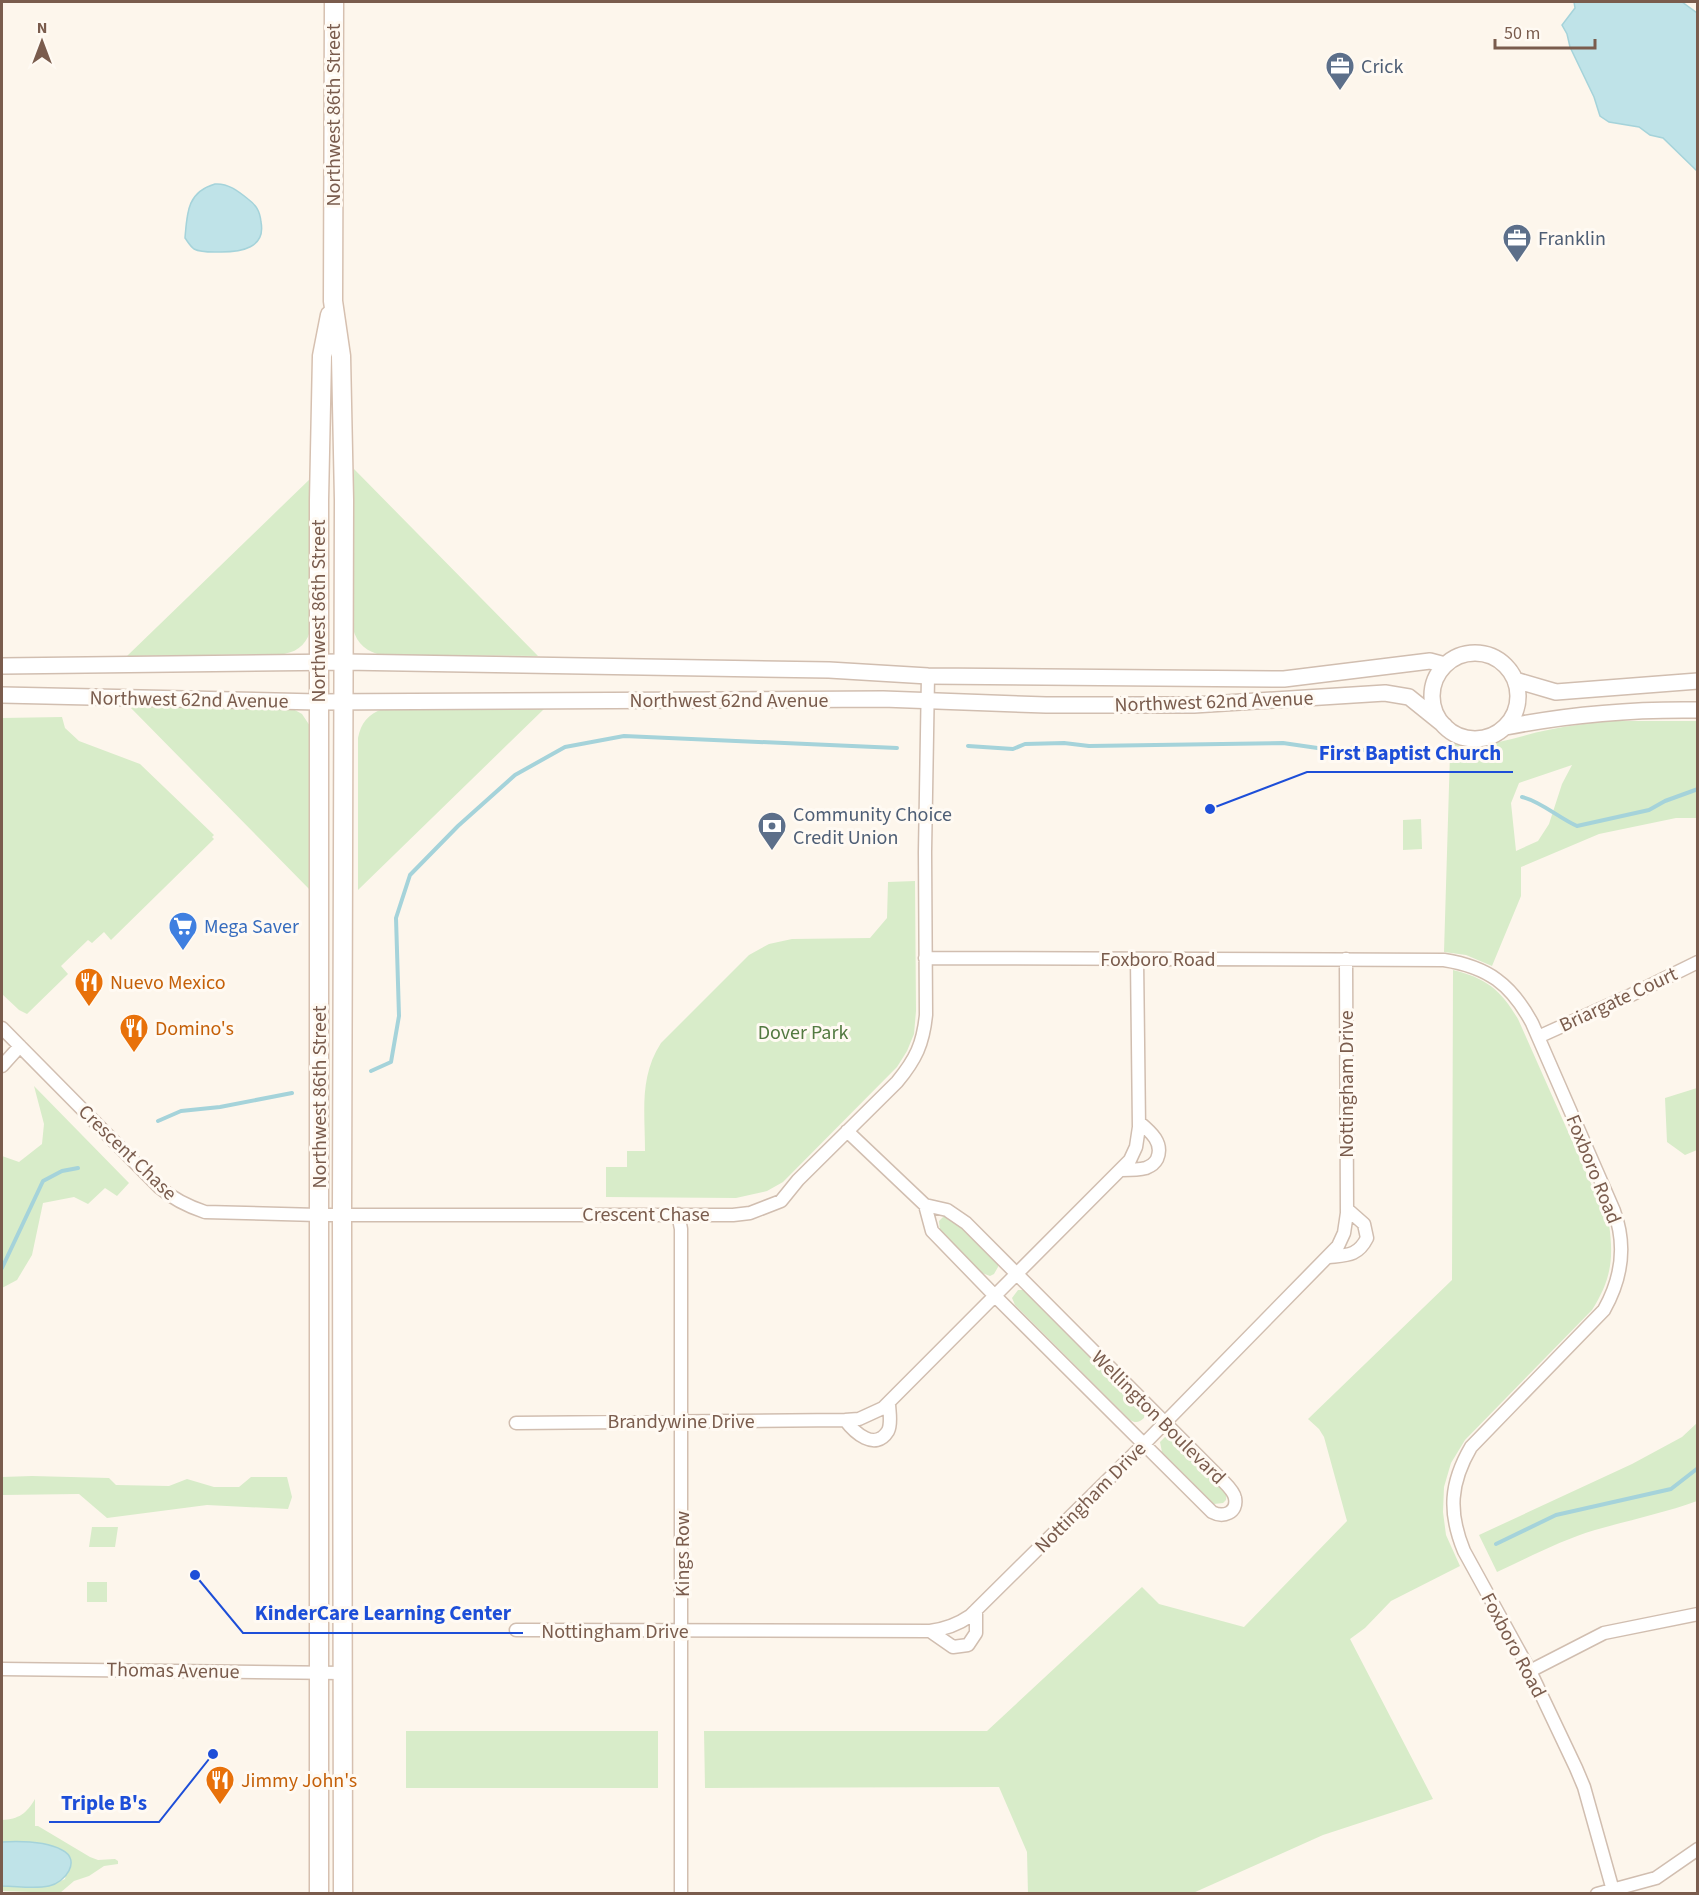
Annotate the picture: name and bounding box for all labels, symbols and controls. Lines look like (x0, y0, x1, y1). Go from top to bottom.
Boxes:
north arrow (12, 12, 72, 72)
scale bar (1495, 12, 1596, 50)
text: N (37, 17, 47, 39)
text: 50 m (1504, 21, 1540, 46)
street label: Northwest 86th Street (320, 23, 348, 206)
office icon: Crick (1324, 50, 1356, 92)
place label: Crick (1361, 53, 1403, 81)
office icon: Franklin (1501, 222, 1533, 264)
place label: Franklin (1538, 225, 1606, 253)
street label: Northwest 86th Street (305, 519, 333, 702)
street label: Northwest 62nd Avenue (89, 684, 289, 716)
street label: Northwest 62nd Avenue (1114, 685, 1314, 719)
street label: Northwest 62nd Avenue (630, 687, 829, 715)
callout: First Baptist Church (1307, 733, 1513, 772)
text: First Baptist Church (1319, 738, 1501, 768)
place label: Community Choice Credit Union (793, 801, 952, 852)
bank icon: Community Choice Credit Union (756, 810, 788, 852)
supermarket icon: Mega Saver (167, 910, 199, 952)
place label: Mega Saver (204, 913, 299, 941)
street label: Foxboro Road (1100, 946, 1216, 974)
street label: Briargate Court (1555, 960, 1682, 1039)
restaurant icon: Nuevo Mexico (73, 966, 105, 1008)
place label: Nuevo Mexico (110, 969, 226, 997)
street label: Northwest 86th Street (306, 1005, 334, 1188)
street label: Nottingham Drive (1333, 1010, 1361, 1158)
restaurant icon: Domino's (118, 1012, 150, 1054)
place label: Domino's (155, 1015, 234, 1043)
park label: Dover Park (758, 1019, 848, 1047)
street label: Crescent Chase (72, 1098, 183, 1207)
street label: Foxboro Road (1558, 1111, 1628, 1228)
street label: Crescent Chase (582, 1201, 710, 1229)
street label: Wellington Boulevard (1085, 1344, 1232, 1491)
street label: Brandywine Drive (607, 1408, 755, 1436)
street label: Nottingham Drive (1029, 1436, 1153, 1560)
street label: Kings Row (669, 1511, 697, 1597)
street label: Foxboro Road (1474, 1588, 1553, 1703)
callout: KinderCare Learning Center (243, 1594, 523, 1633)
text: KinderCare Learning Center (255, 1598, 512, 1628)
street label: Nottingham Drive (541, 1618, 689, 1646)
street label: Thomas Avenue (106, 1656, 240, 1686)
restaurant icon: Jimmy John's (204, 1764, 236, 1806)
place label: Jimmy John's (241, 1767, 357, 1795)
callout: Triple B's (49, 1783, 159, 1822)
text: Triple B's (61, 1788, 147, 1818)

